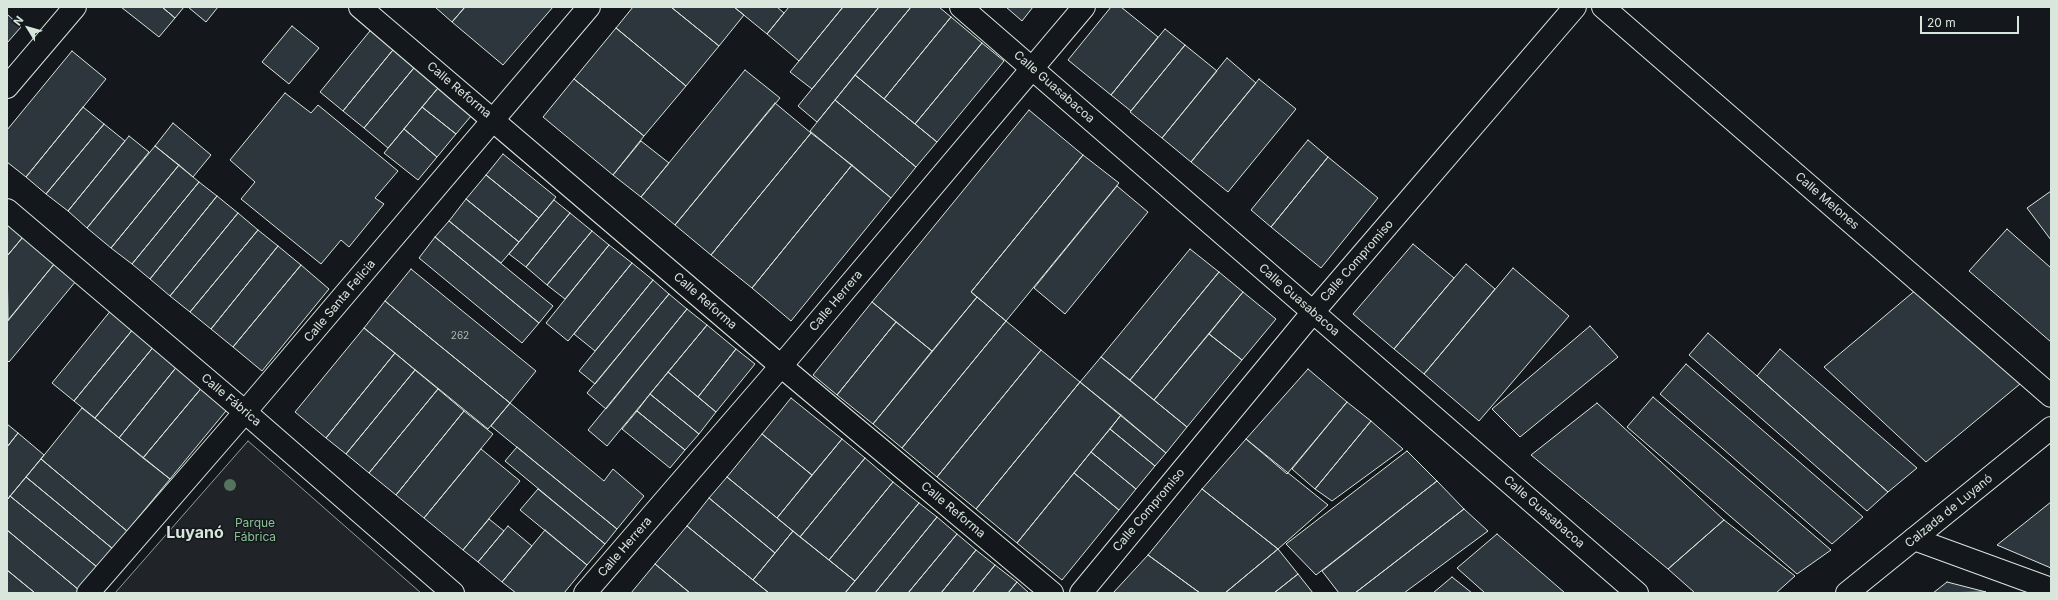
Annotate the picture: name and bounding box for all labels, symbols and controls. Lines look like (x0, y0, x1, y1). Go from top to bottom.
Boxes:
north arrow (8, 8, 48, 48)
scale bar (1922, 8, 2021, 34)
text: N (10, 13, 27, 28)
text: 20 m (1927, 15, 1956, 30)
street label: Calle Guasabacoa (1011, 48, 1097, 126)
street label: Calle Reforma (424, 59, 494, 121)
street label: Calle Melones (1792, 169, 1862, 233)
street label: Calle Compromiso (1317, 217, 1397, 305)
street label: Calle Santa Felicia (301, 257, 379, 345)
street label: Calle Guasabacoa (1256, 261, 1342, 339)
street label: Calle Herrera (806, 268, 866, 334)
street label: Calle Reforma (670, 269, 740, 333)
house number: 262 (451, 330, 469, 342)
street label: Calle Fábrica (198, 371, 264, 429)
street label: Calle Compromiso (1110, 466, 1188, 554)
street label: Calzada de Luyanó (1902, 471, 1996, 551)
street label: Calle Guasabacoa (1501, 473, 1587, 551)
street label: Calle Reforma (918, 479, 988, 541)
street label: Calle Herrera (595, 514, 655, 580)
park label: Parque Fábrica (234, 516, 276, 544)
district label: Luyanó (166, 523, 224, 543)

